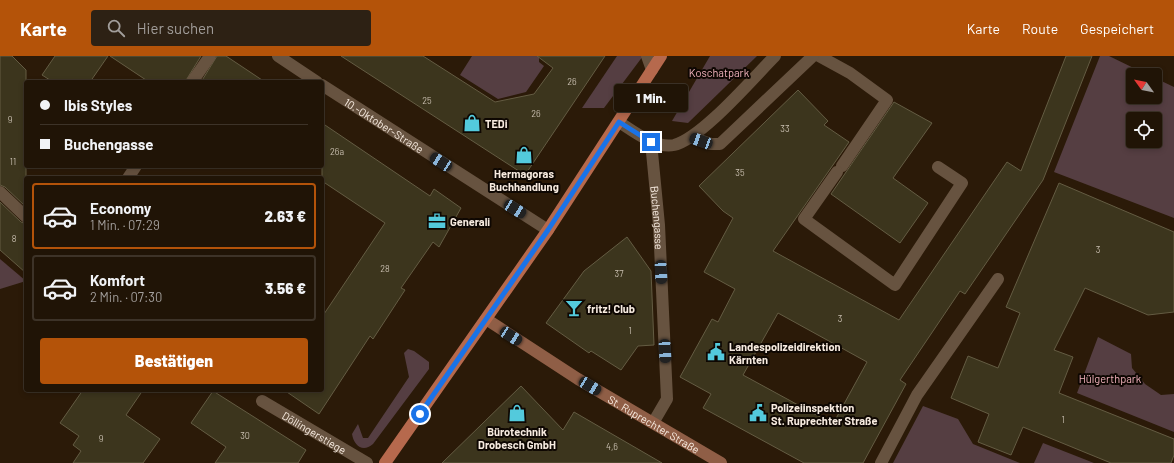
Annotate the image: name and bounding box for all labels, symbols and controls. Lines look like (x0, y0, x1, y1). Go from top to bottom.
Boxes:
search box (91, 10, 371, 46)
text: Karte (20, 17, 67, 40)
icon: search (105, 17, 127, 39)
text: Hier suchen (137, 19, 214, 37)
text: Karte (967, 20, 1000, 37)
text: Route (1022, 20, 1058, 37)
text: Gespeichert (1080, 20, 1154, 37)
park label: Koschatpark (689, 66, 750, 79)
north arrow (1126, 68, 1162, 104)
map controls (1126, 68, 1162, 148)
house number: 26 (567, 76, 577, 87)
callout: 1 Min. (614, 84, 688, 112)
text: 1 Min. (636, 90, 666, 106)
street label: 10.-Oktober-Straße (342, 95, 426, 155)
house number: 25 (422, 95, 432, 106)
text: Ibis Styles (64, 96, 132, 114)
house number: 26 (531, 108, 541, 119)
button: locate (1126, 112, 1162, 148)
shop icon: TEDi (462, 113, 482, 133)
house number: 9 (8, 114, 13, 125)
place label: TEDi (485, 117, 508, 130)
house number: 33 (780, 123, 790, 134)
car (688, 131, 714, 151)
route end (642, 133, 660, 151)
text: Buchengasse (64, 135, 153, 153)
shop icon: Hermagoras Buchhandlung (514, 145, 534, 165)
house number: 26a (330, 146, 344, 157)
car (428, 150, 454, 174)
house number: 11 (10, 156, 16, 167)
place label: Hermagoras Buchhandlung (489, 167, 559, 193)
house number: 35 (735, 167, 745, 178)
street label: Buchengasse (649, 185, 667, 250)
icon: car (42, 198, 78, 234)
car (502, 198, 528, 220)
text: Economy (90, 199, 151, 217)
text: 2.63 € (265, 207, 306, 225)
office icon: Generali (427, 211, 447, 231)
place label: Generali (450, 215, 490, 228)
text: 1 Min. · 07:29 (90, 217, 160, 233)
house number: 8 (12, 233, 17, 244)
house number: 3 (1096, 244, 1101, 255)
car (654, 260, 668, 284)
house number: 28 (380, 263, 390, 274)
house number: 37 (615, 268, 624, 279)
icon: car (42, 270, 78, 306)
text: Komfort (90, 271, 145, 289)
text: 3.56 € (265, 279, 306, 297)
text: 2 Min. · 07:30 (90, 289, 162, 305)
bar icon: fritz! Club (564, 298, 584, 318)
place label: fritz! Club (587, 302, 635, 315)
house number: 3 (838, 313, 843, 324)
car (498, 324, 524, 348)
house number: 1 (628, 325, 632, 336)
button: Bestätigen (40, 338, 308, 384)
car (658, 339, 672, 363)
place label: Landespolizeidirektion Kärnten (729, 340, 841, 366)
public building icon: Landespolizeidirektion Kärnten (706, 342, 726, 362)
park label: Hülgerthpark (1079, 372, 1142, 385)
car (577, 375, 603, 397)
street label: St. Ruprechter Straße (606, 392, 702, 456)
place label: Polizeiinspektion St. Ruprechter Straße (771, 401, 877, 427)
shop icon: Bürotechnik Drobesch GmbH (507, 403, 527, 423)
public building icon: Polizeiinspektion St. Ruprechter Straße (748, 403, 768, 423)
route start (411, 405, 429, 423)
street label: Döllingerstiege (280, 408, 349, 456)
house number: 1 (1061, 414, 1065, 425)
place label: Bürotechnik Drobesch GmbH (478, 425, 556, 451)
house number: 30 (240, 430, 250, 441)
house number: 9 (99, 433, 104, 444)
house number: 4,6 (606, 441, 618, 452)

